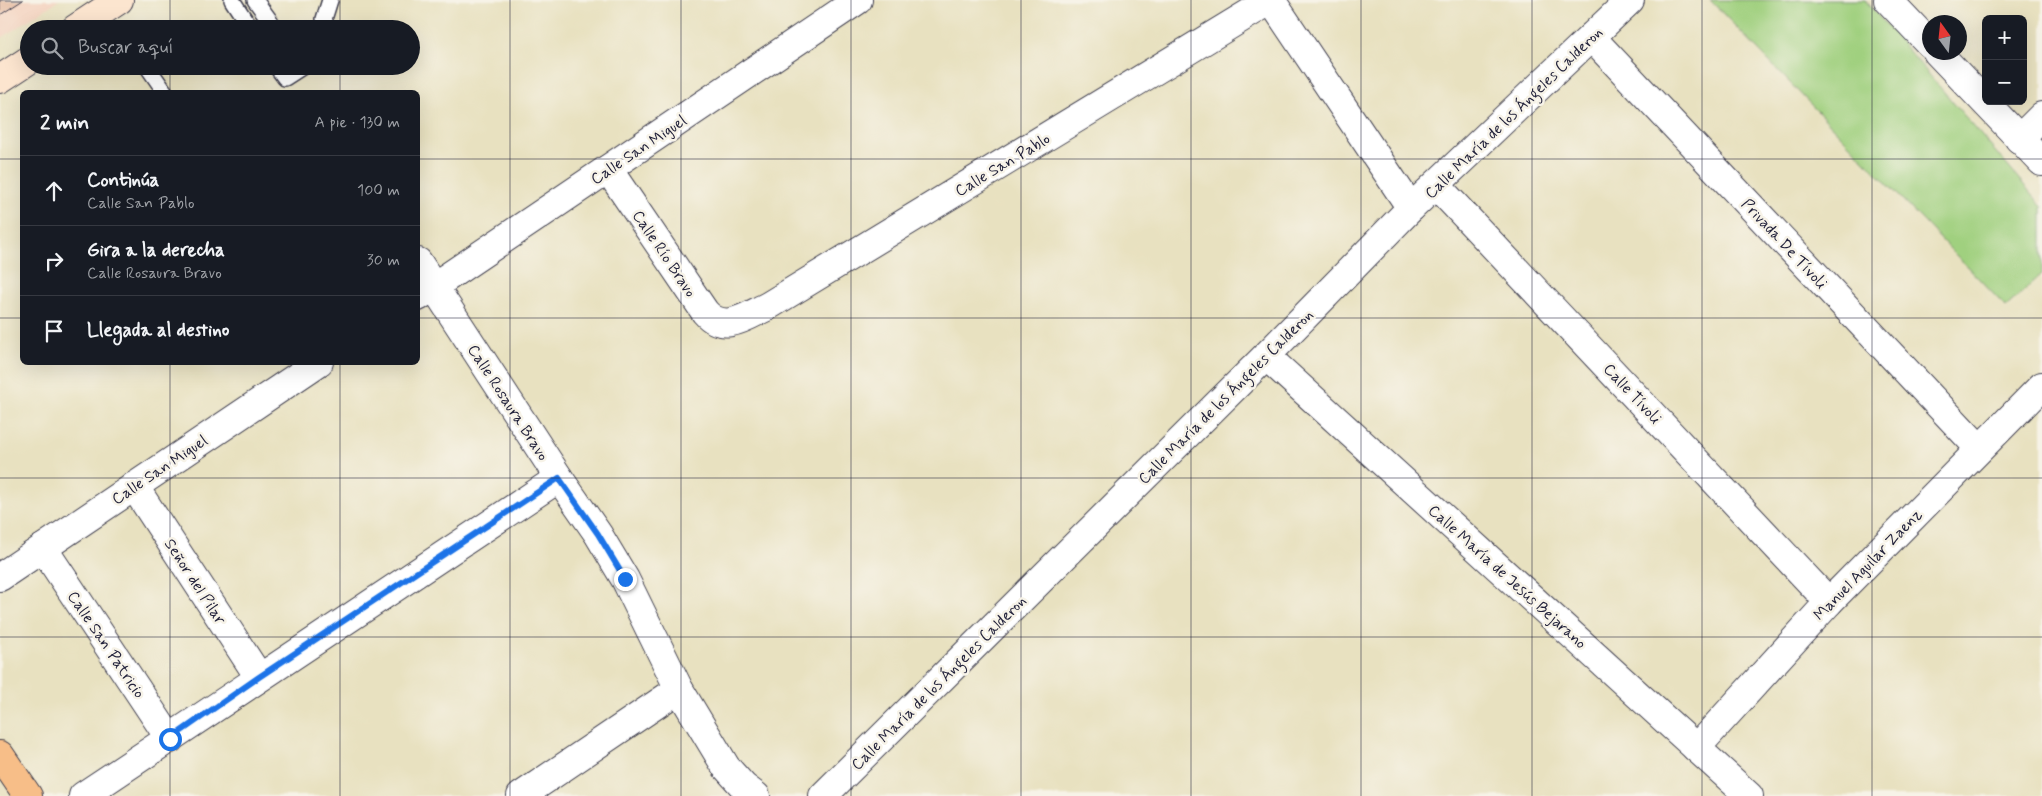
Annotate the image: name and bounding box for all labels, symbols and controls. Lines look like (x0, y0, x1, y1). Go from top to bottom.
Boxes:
north arrow (1922, 15, 1967, 60)
map controls (1982, 15, 2027, 105)
button: + (1982, 15, 2027, 60)
search box (20, 20, 420, 75)
street label: Calle María de los Ángeles Calderon (1420, 22, 1608, 205)
icon: search (38, 34, 66, 62)
text: Buscar aquí (78, 35, 173, 60)
button: − (1982, 60, 2027, 105)
text: 2 min (40, 109, 89, 137)
street label: Calle San Miguel (587, 110, 691, 190)
text: A pie · 130 m (315, 112, 400, 133)
street label: Calle San Pablo (951, 129, 1054, 202)
text: Continúa (87, 168, 159, 193)
icon: ahead (40, 177, 68, 205)
text: 100 m (357, 180, 400, 201)
text: Calle San Pablo (87, 193, 194, 214)
street label: Privada De Tívoli (1736, 194, 1831, 294)
street label: Calle Río Bravo (627, 206, 701, 301)
text: Gira a la derecha (87, 238, 225, 263)
icon: right (40, 247, 68, 275)
text: 30 m (367, 250, 400, 271)
text: Calle Rosaura Bravo (87, 263, 222, 284)
street label: Calle María de los Ángeles Calderon (1134, 305, 1319, 490)
icon: arrive (40, 317, 68, 345)
text: Llegada al destino (87, 318, 229, 343)
street label: Calle Rosaura Bravo (462, 341, 553, 465)
street label: Calle Tívoli (1598, 359, 1665, 429)
street label: Calle San Miguel (108, 430, 212, 510)
street label: Calle María de Jesús Bejarano (1423, 500, 1591, 654)
street label: Manuel Aguilar Zaenz (1809, 505, 1927, 625)
street label: Señor del Pilar (159, 535, 231, 629)
route end (614, 568, 637, 591)
street label: Calle San Patricio (62, 587, 150, 703)
street label: Calle María de los Ángeles Calderon (847, 591, 1032, 776)
route start (159, 728, 182, 751)

